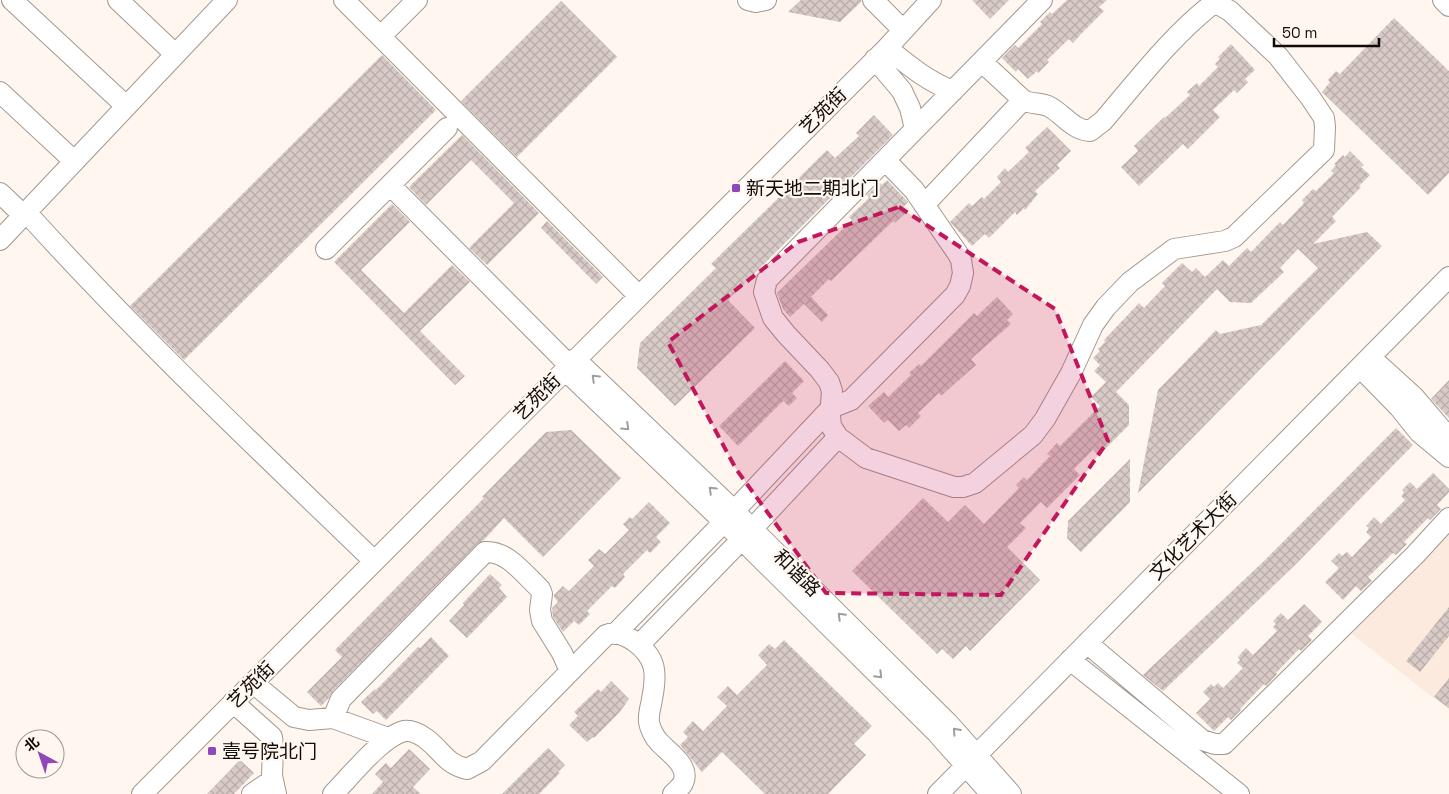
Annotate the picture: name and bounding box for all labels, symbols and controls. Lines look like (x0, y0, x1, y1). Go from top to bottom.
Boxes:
scale bar (1274, 15, 1379, 47)
text: 50 m (1282, 23, 1317, 42)
street label: 艺苑街 (794, 82, 852, 140)
place label: 新天地二期北门 (746, 176, 879, 201)
marker: 新天地二期北门 (730, 182, 742, 194)
street label: 艺苑街 (508, 368, 566, 426)
one-way arrow (591, 375, 600, 384)
one-way arrow (620, 421, 629, 430)
one-way arrow (709, 487, 718, 496)
street label: 文化艺术大街 (1144, 487, 1242, 585)
street label: 和谐路 (768, 544, 826, 602)
one-way arrow (837, 613, 846, 622)
street label: 艺苑街 (222, 656, 280, 714)
one-way arrow (874, 670, 883, 679)
one-way arrow (952, 728, 961, 737)
north arrow (15, 729, 65, 779)
text: 北 (20, 733, 43, 755)
place label: 壹号院北门 (222, 739, 317, 764)
marker: 壹号院北门 (206, 745, 218, 757)

